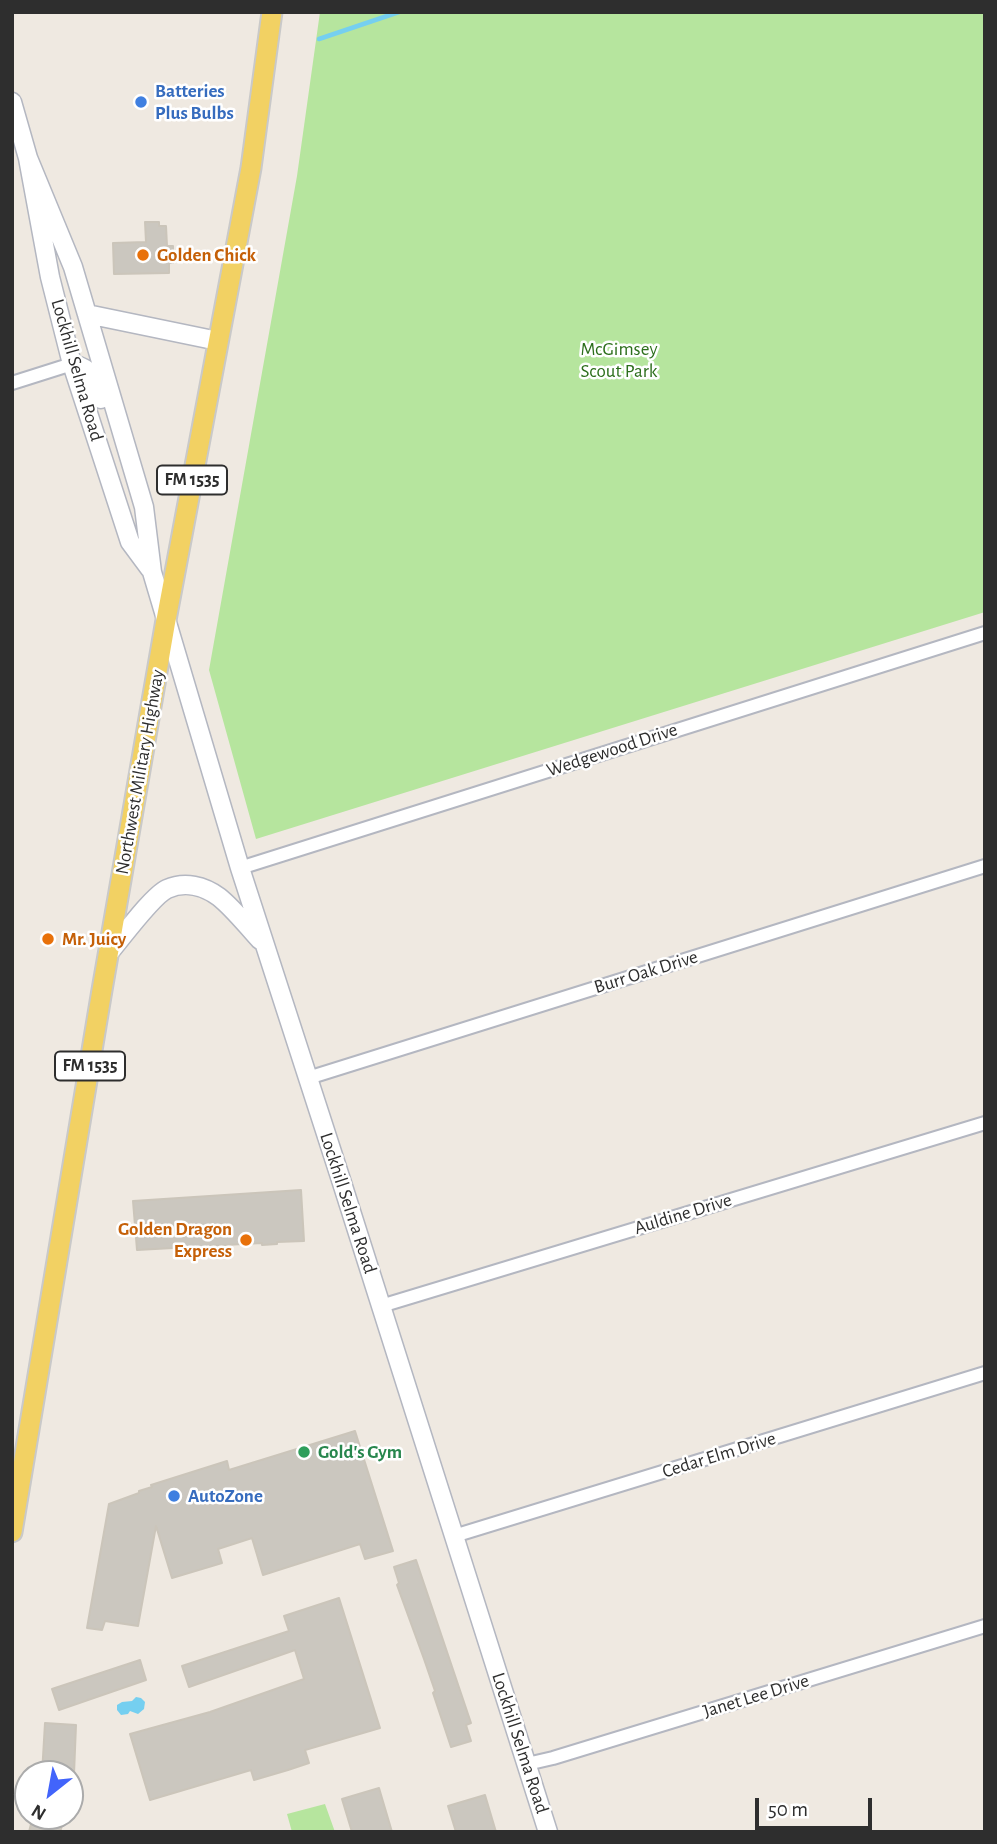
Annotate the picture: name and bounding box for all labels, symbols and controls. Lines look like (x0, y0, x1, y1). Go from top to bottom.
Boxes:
place label: Batteries Plus Bulbs (155, 80, 234, 124)
marker: Batteries Plus Bulbs (133, 94, 149, 110)
place label: Golden Chick (157, 244, 256, 266)
marker: Golden Chick (135, 247, 151, 263)
street label: Lockhill Selma Road (46, 296, 108, 444)
park label: McGimsey Scout Park (580, 338, 658, 382)
road number: FM 1535 (157, 466, 227, 494)
street label: Northwest Military Highway (111, 668, 169, 876)
street label: Wedgewood Drive (544, 718, 680, 782)
place label: Mr. Juicy (62, 928, 126, 950)
marker: Mr. Juicy (40, 931, 56, 947)
street label: Burr Oak Drive (591, 945, 701, 999)
road number: FM 1535 (55, 1051, 125, 1080)
street label: Lockhill Selma Road (314, 1130, 382, 1276)
street label: Auldine Drive (632, 1188, 734, 1240)
place label: Golden Dragon Express (118, 1218, 232, 1262)
marker: Golden Dragon Express (238, 1232, 254, 1248)
street label: Cedar Elm Drive (659, 1427, 779, 1483)
place label: Gold's Gym (318, 1441, 402, 1463)
marker: Gold's Gym (296, 1444, 312, 1460)
place label: AutoZone (188, 1485, 263, 1507)
marker: AutoZone (166, 1488, 182, 1504)
street label: Janet Lee Drive (700, 1669, 812, 1723)
street label: Lockhill Selma Road (486, 1670, 554, 1816)
north arrow (14, 1760, 84, 1830)
scale bar (759, 1784, 876, 1828)
text: 50 m (768, 1799, 808, 1820)
text: N (28, 1800, 50, 1823)

